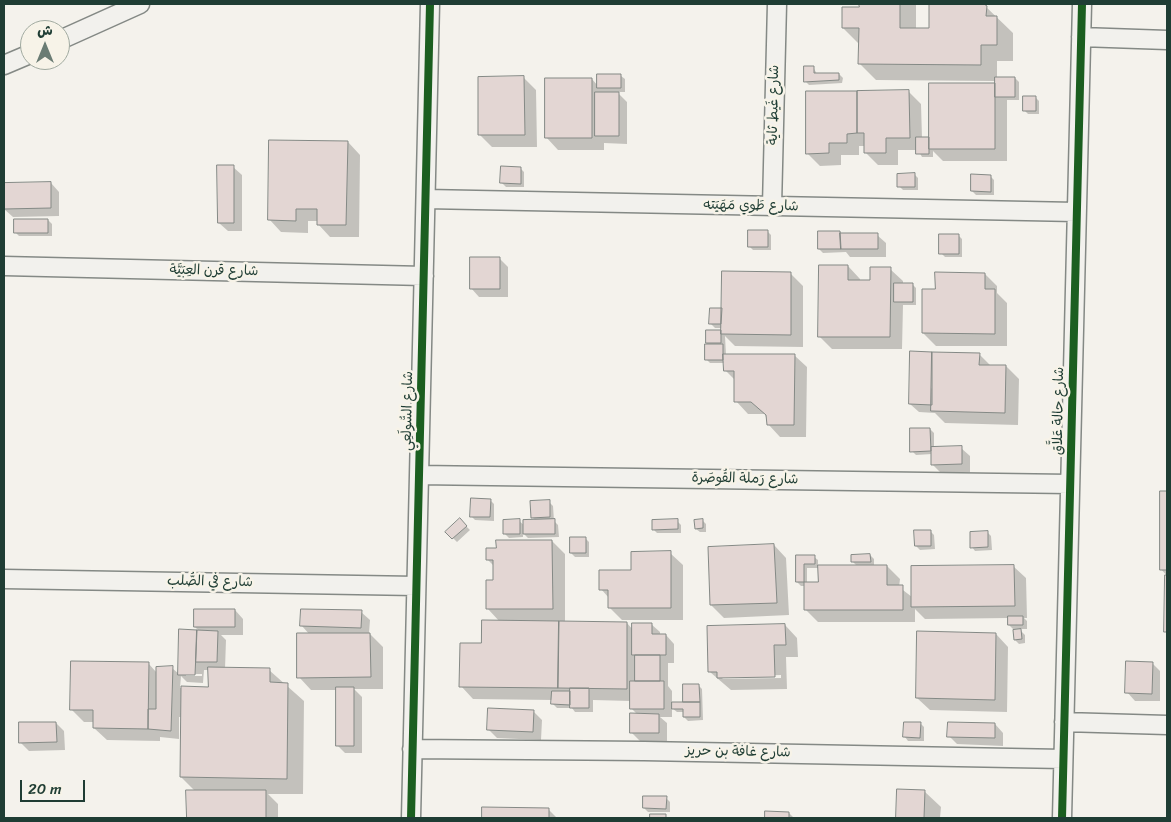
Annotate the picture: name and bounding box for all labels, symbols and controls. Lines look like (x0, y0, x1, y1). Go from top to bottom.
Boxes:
text: ش (37, 18, 53, 43)
north arrow (20, 20, 70, 70)
street label: شارع غَيط ثاية (765, 65, 783, 145)
street label: شارع طَوي مَهَيَته (703, 197, 799, 215)
street label: شارع قرن العِبَيَّة (169, 262, 259, 280)
street label: شارع حالة عَلاَّق (1050, 367, 1068, 455)
street label: شارع السُّولَعِي (399, 371, 417, 451)
street label: شارع رَملة القُوصَرة (691, 470, 799, 488)
street label: شارع في الصُّلب (167, 573, 253, 591)
street label: شارع غافة بن حريز (685, 743, 791, 761)
scale bar (22, 770, 88, 802)
text: 20 m (28, 776, 62, 802)

